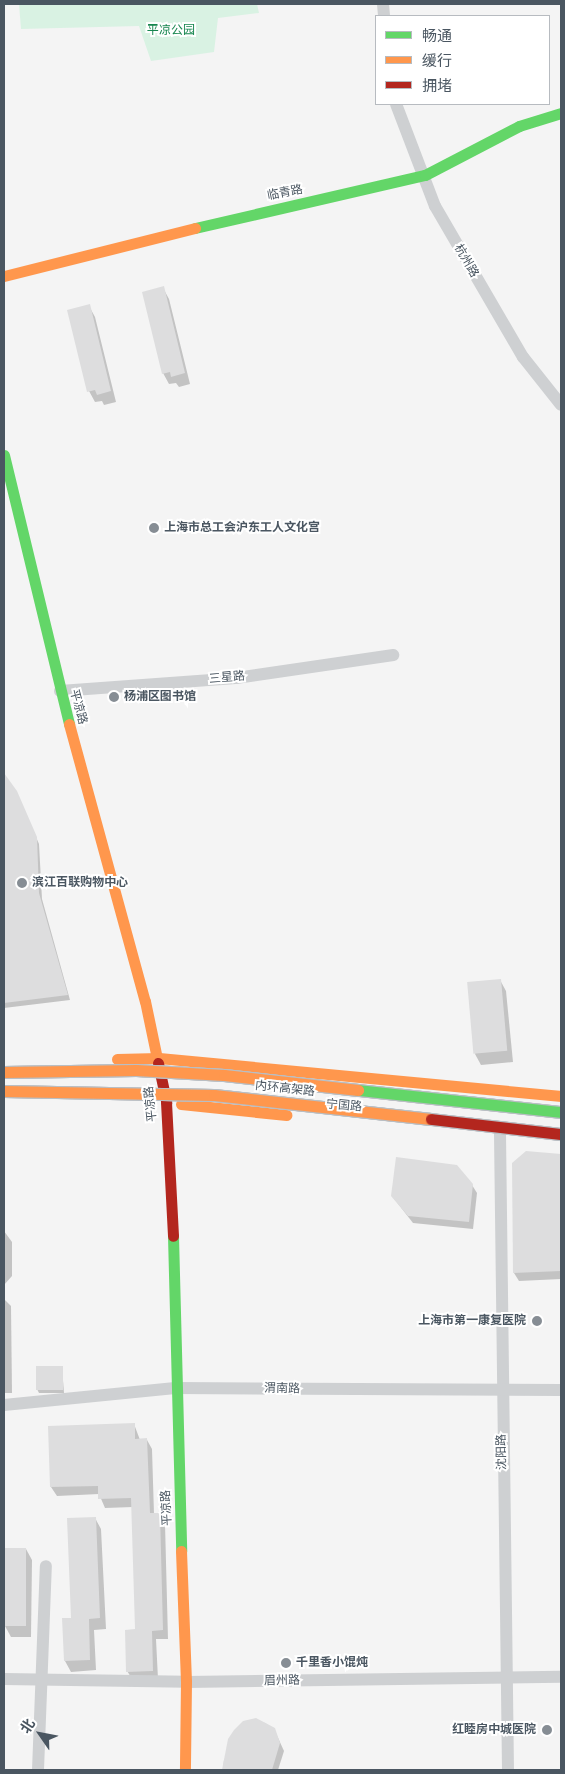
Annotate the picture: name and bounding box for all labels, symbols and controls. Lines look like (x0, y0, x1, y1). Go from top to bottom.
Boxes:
legend (375, 15, 550, 105)
park label: 平凉公园 (147, 24, 195, 38)
text: 畅通 (422, 27, 452, 45)
text: 缓行 (422, 52, 452, 70)
text: 拥堵 (422, 77, 452, 95)
street label: 临青路 (266, 182, 304, 204)
street label: 杭州路 (451, 242, 481, 280)
place label: 上海市总工会沪东工人文化宫 (164, 521, 320, 535)
marker: 上海市总工会沪东工人文化宫 (148, 522, 160, 534)
street label: 三星路 (208, 669, 246, 687)
street label: 平凉路 (66, 688, 90, 726)
place label: 杨浦区图书馆 (124, 690, 196, 704)
marker: 杨浦区图书馆 (108, 691, 120, 703)
place label: 滨江百联购物中心 (32, 876, 128, 890)
marker: 滨江百联购物中心 (16, 877, 28, 889)
street label: 内环高架路 (254, 1079, 316, 1099)
street label: 平凉路 (142, 1085, 160, 1123)
street label: 宁国路 (325, 1097, 363, 1115)
place label: 上海市第一康复医院 (418, 1314, 526, 1328)
marker: 上海市第一康复医院 (530, 1314, 544, 1328)
street label: 渭南路 (264, 1381, 300, 1397)
street label: 沈阳路 (494, 1434, 510, 1470)
street label: 平凉路 (159, 1490, 175, 1526)
place label: 千里香小馄炖 (296, 1656, 368, 1670)
marker: 千里香小馄炖 (280, 1657, 292, 1669)
street label: 眉州路 (264, 1673, 300, 1689)
north arrow (15, 1709, 65, 1759)
text: 北 (17, 1716, 38, 1736)
place label: 红睦房中城医院 (452, 1723, 536, 1737)
marker: 红睦房中城医院 (540, 1723, 554, 1737)

